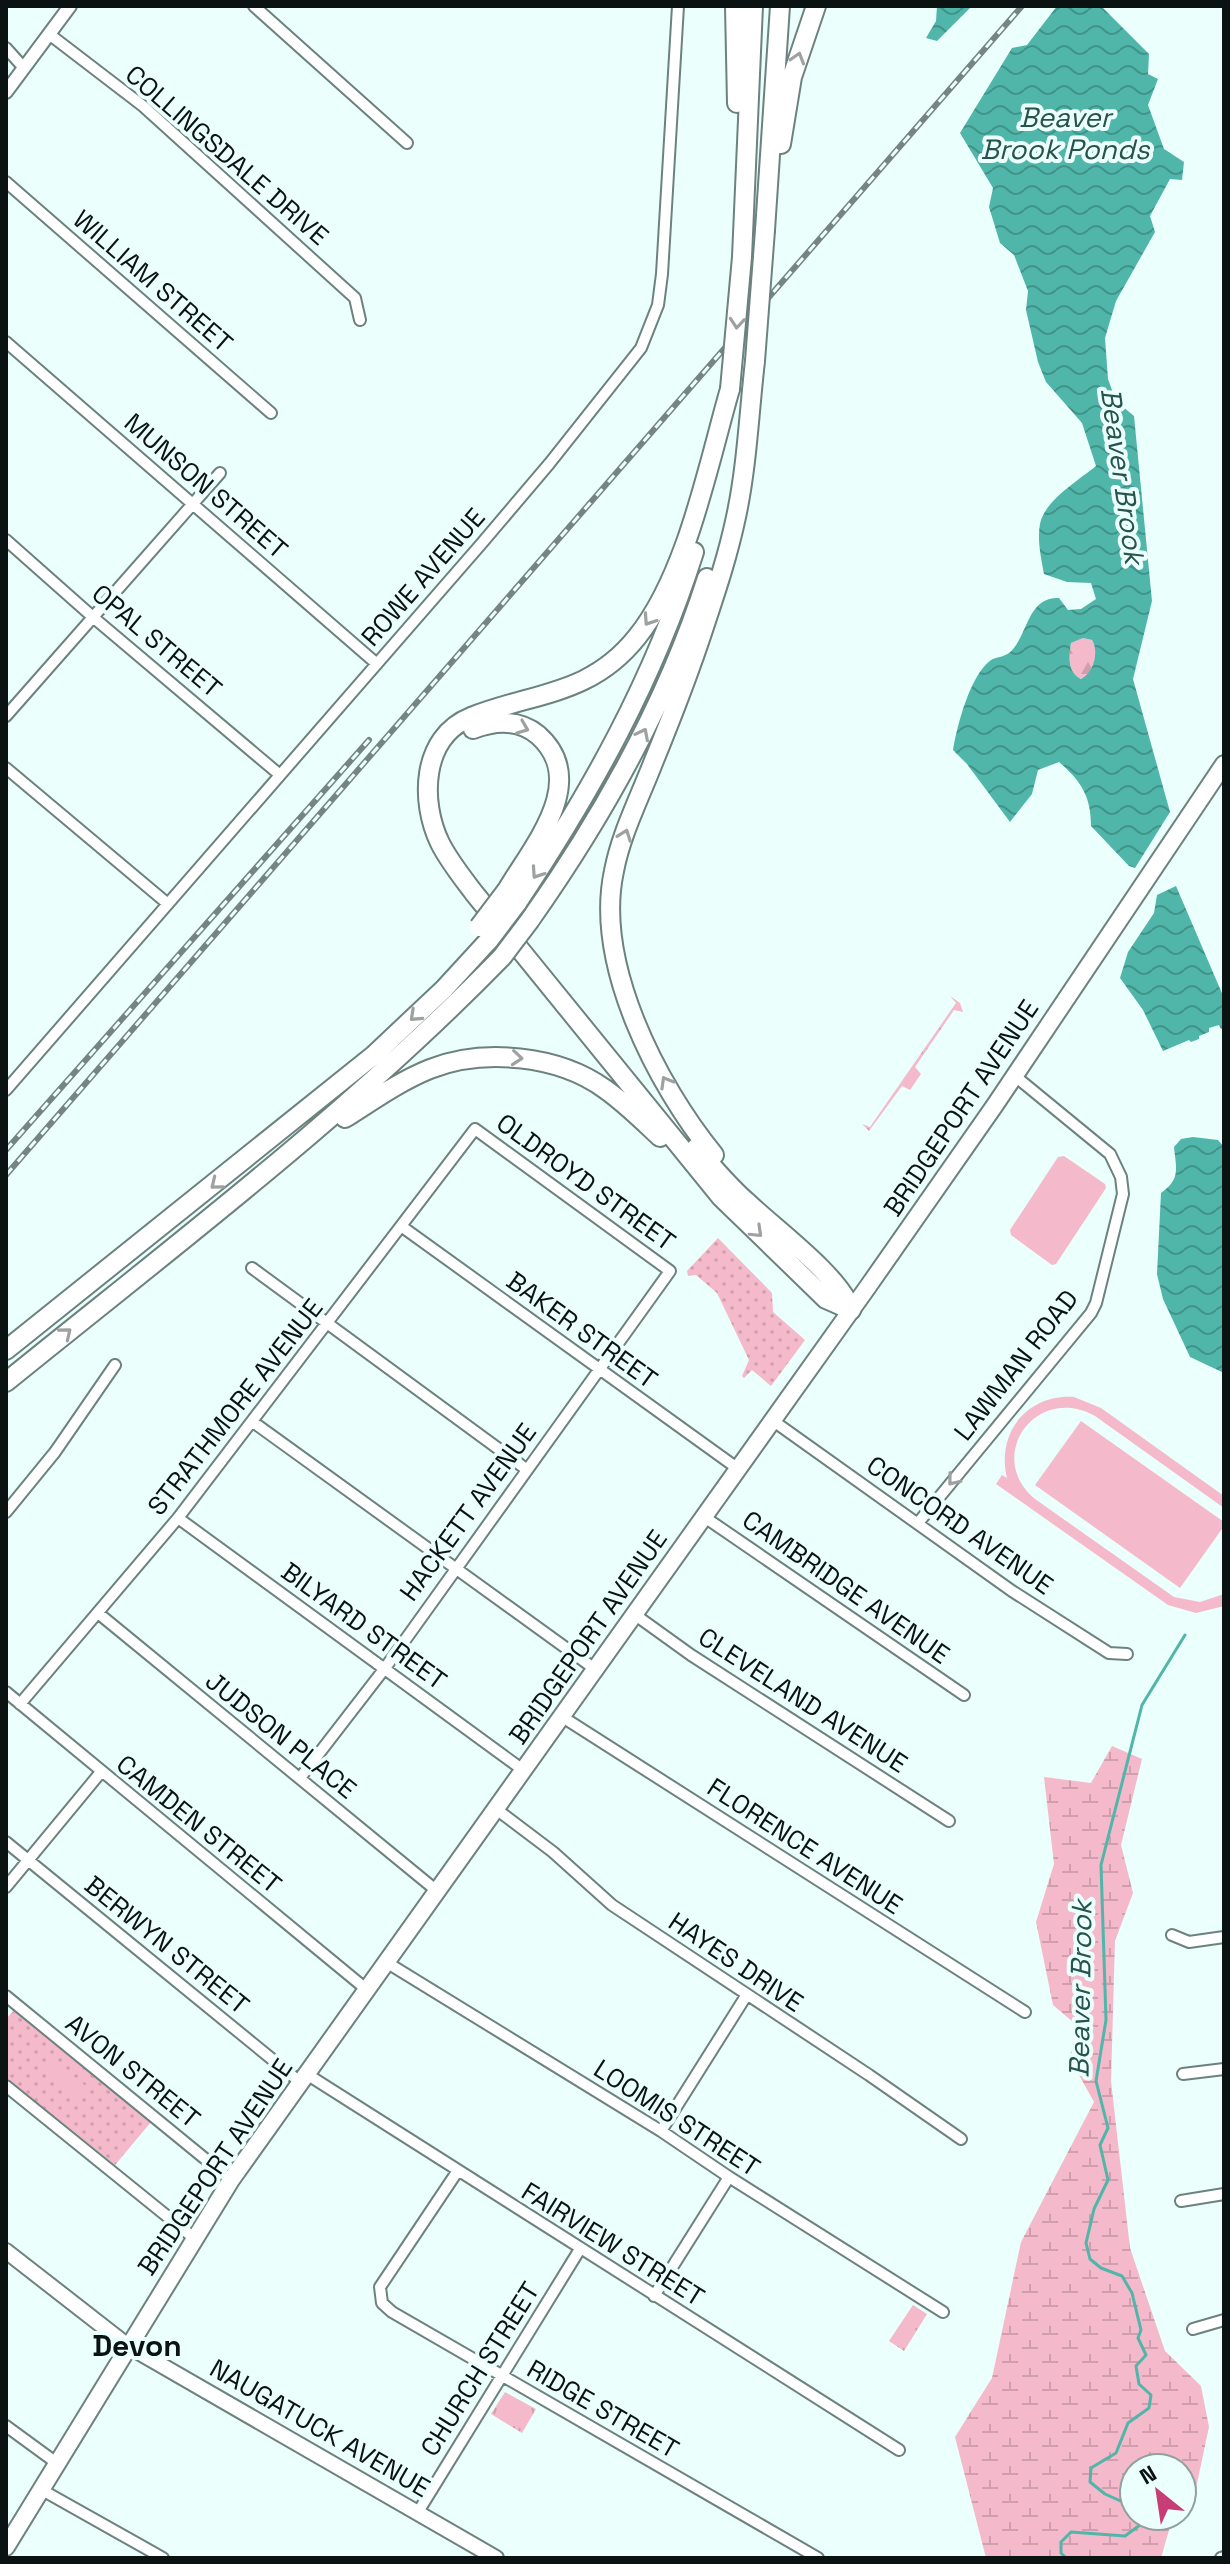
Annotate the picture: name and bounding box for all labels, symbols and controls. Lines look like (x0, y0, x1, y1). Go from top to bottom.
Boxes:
one-way arrow (789, 52, 805, 66)
street label: COLLINGSDALE DRIVE (118, 57, 336, 253)
water label: Beaver Brook Ponds (980, 99, 1151, 167)
street label: WILLIAM STREET (66, 202, 240, 360)
one-way arrow (729, 317, 746, 330)
water label: Beaver Brook (1093, 386, 1154, 569)
street label: MUNSON STREET (117, 406, 295, 566)
street label: ROWE AVENUE (354, 501, 492, 653)
street label: OPAL STREET (85, 577, 229, 705)
one-way arrow (644, 612, 659, 626)
one-way arrow (515, 719, 529, 735)
one-way arrow (633, 727, 649, 742)
one-way arrow (615, 829, 631, 843)
one-way arrow (532, 864, 547, 879)
street label: BRIDGEPORT AVENUE (876, 993, 1046, 1223)
one-way arrow (410, 1007, 424, 1021)
one-way arrow (511, 1049, 524, 1066)
one-way arrow (660, 1076, 676, 1091)
street label: OLDROYD STREET (490, 1106, 682, 1258)
one-way arrow (211, 1174, 226, 1188)
one-way arrow (748, 1223, 762, 1238)
street label: BAKER STREET (500, 1264, 664, 1396)
street label: LAWMAN ROAD (946, 1283, 1086, 1447)
street label: STRATHMORE AVENUE (140, 1292, 330, 1522)
one-way arrow (57, 1328, 72, 1343)
street label: HACKETT AVENUE (392, 1416, 544, 1608)
street label: CONCORD AVENUE (860, 1448, 1060, 1602)
one-way arrow (948, 1471, 963, 1485)
street label: CAMBRIDGE AVENUE (736, 1503, 956, 1671)
street label: BRIDGEPORT AVENUE (501, 1523, 675, 1751)
street label: BILYARD STREET (275, 1554, 453, 1698)
street label: CLEVELAND AVENUE (692, 1620, 914, 1780)
street label: JUDSON PLACE (199, 1664, 363, 1806)
street label: CAMDEN STREET (110, 1747, 288, 1901)
street label: FLORENCE AVENUE (701, 1770, 909, 1922)
street label: BERWYN STREET (78, 1868, 256, 2022)
water label: Beaver Brook (1060, 1897, 1100, 2078)
street label: HAYES DRIVE (662, 1904, 810, 2020)
street label: AVON STREET (59, 2006, 207, 2136)
street label: BRIDGEPORT AVENUE (130, 2052, 300, 2282)
street label: LOOMIS STREET (588, 2052, 766, 2184)
street label: FAIRVIEW STREET (515, 2174, 711, 2314)
street label: CHURCH STREET (413, 2275, 547, 2463)
district label: Devon (92, 2326, 182, 2365)
street label: NAUGATUCK AVENUE (204, 2351, 436, 2505)
street label: RIDGE STREET (521, 2352, 685, 2466)
north arrow (1118, 2452, 1198, 2532)
text: N (1135, 2459, 1161, 2490)

